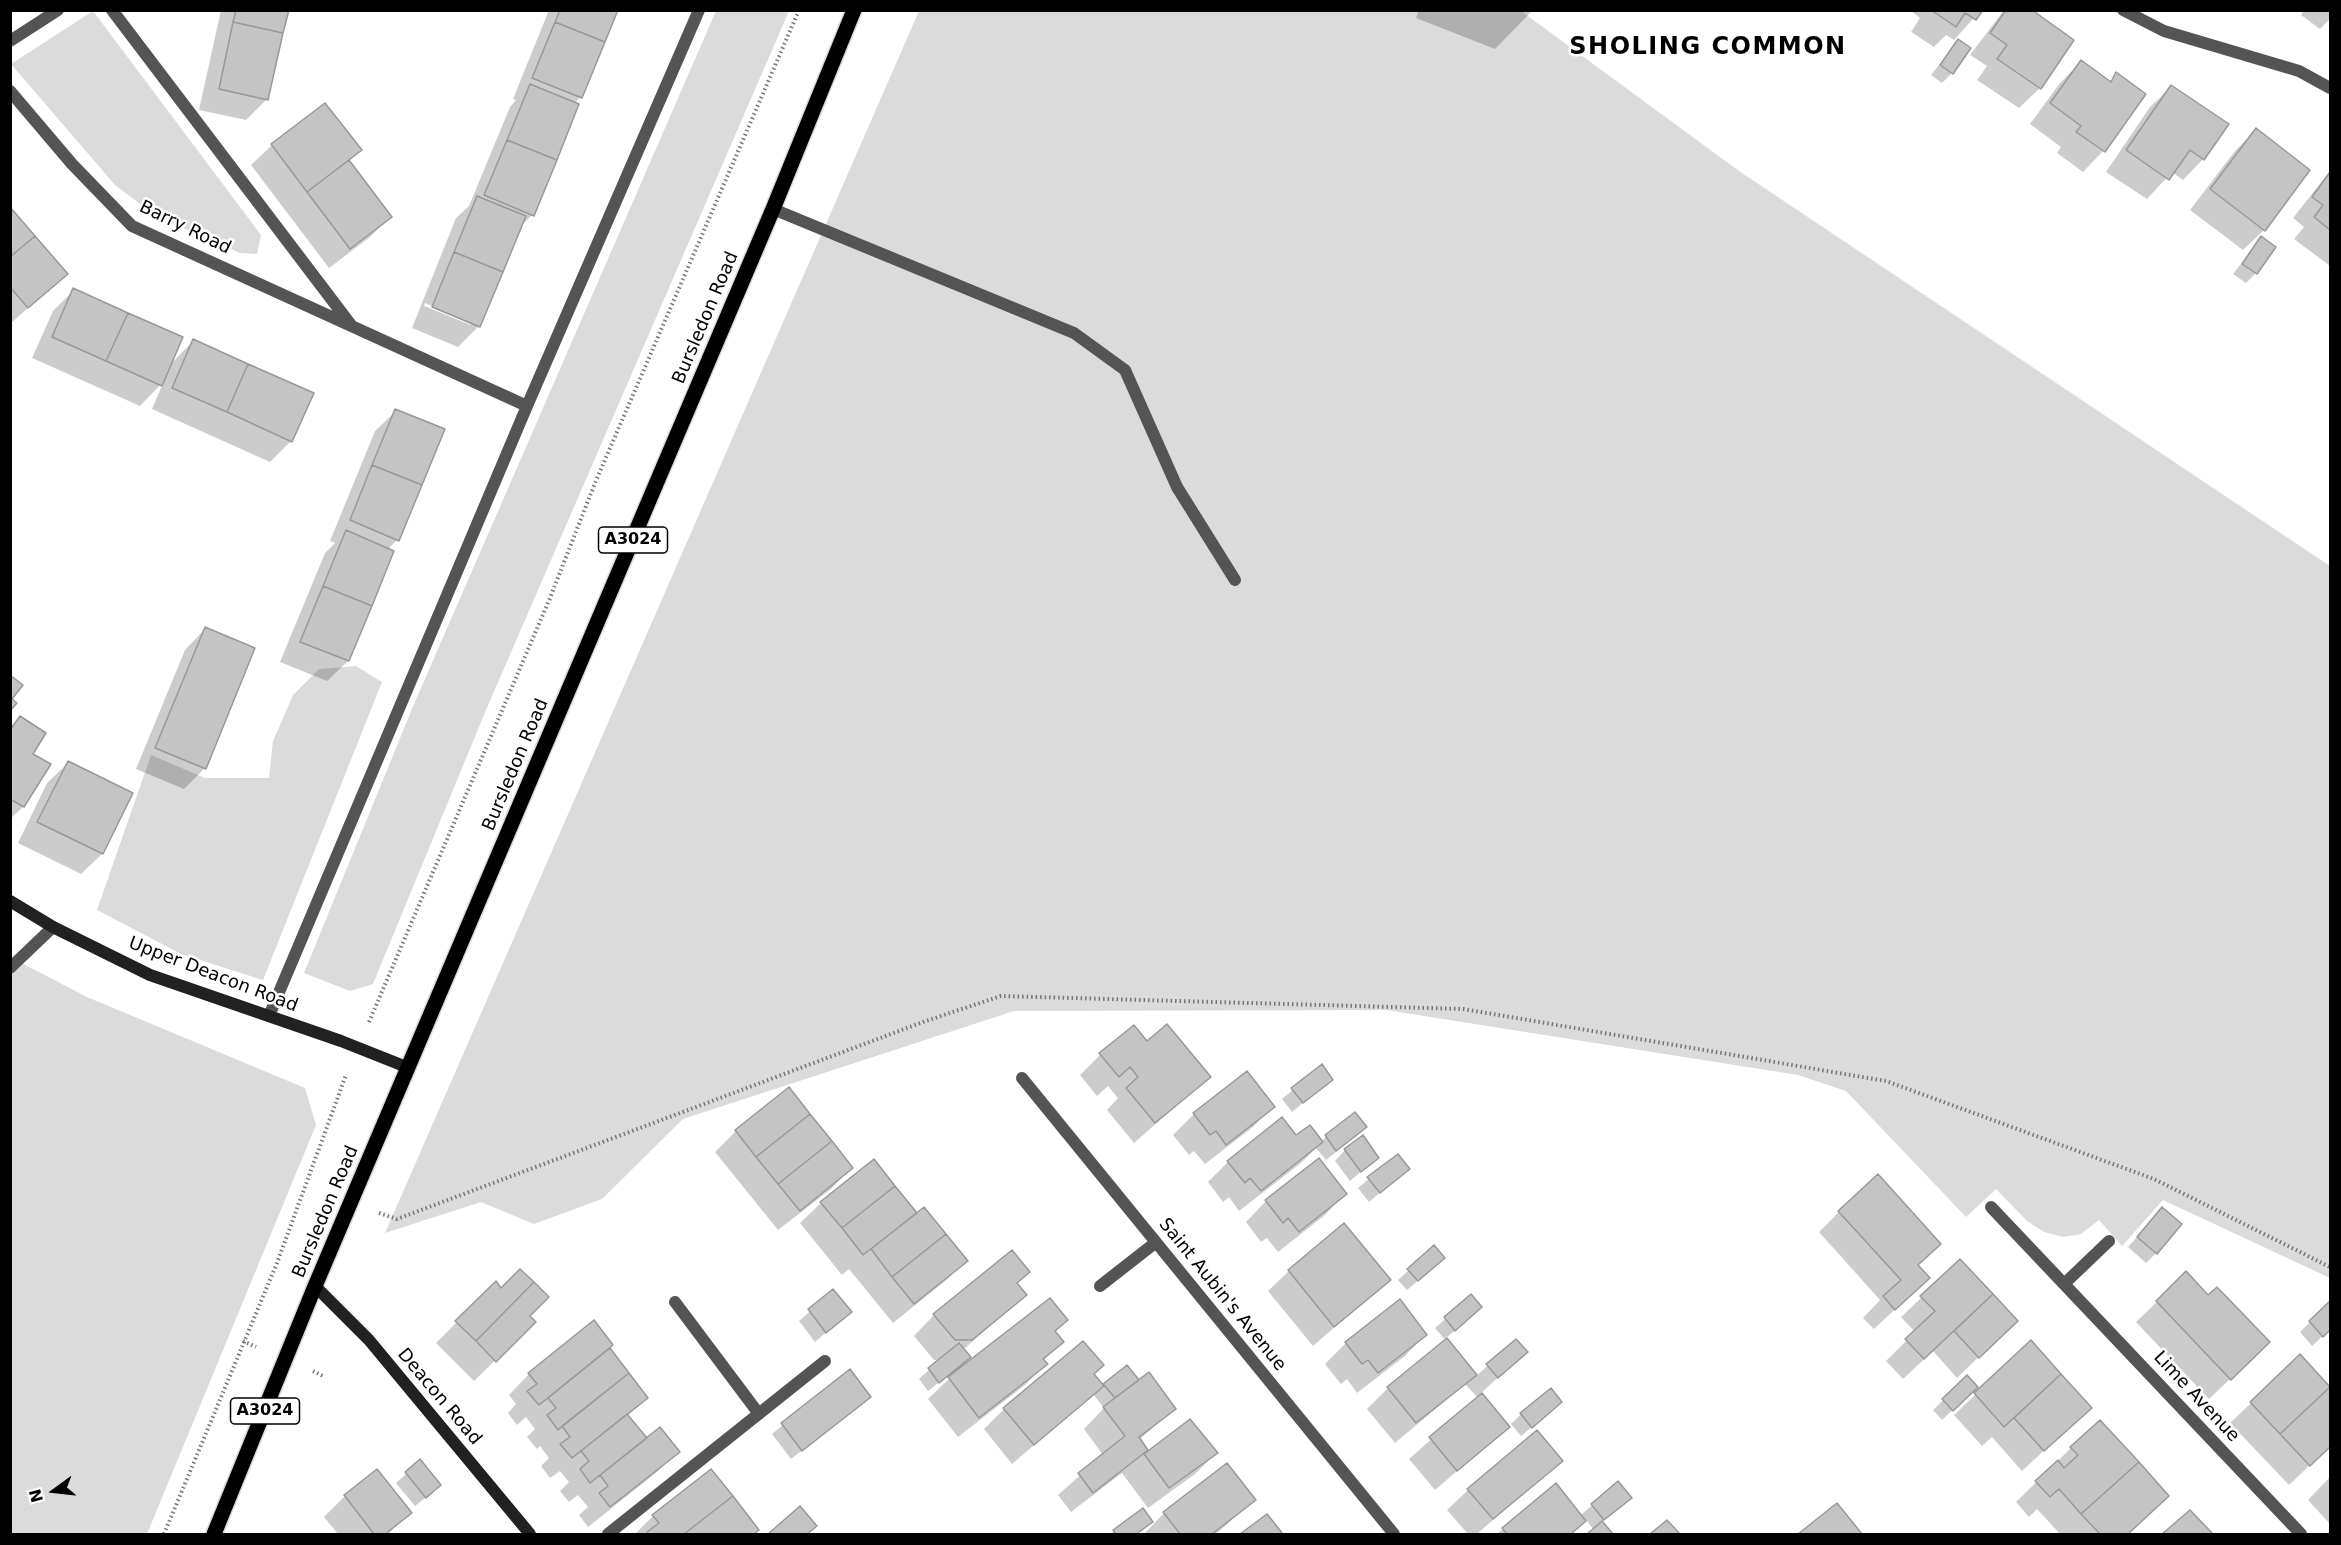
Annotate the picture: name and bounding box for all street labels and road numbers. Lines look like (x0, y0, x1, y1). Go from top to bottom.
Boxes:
street label: Barry Road (136, 197, 234, 259)
street label: Bursledon Road (668, 249, 744, 387)
road number: A3024 (598, 527, 668, 553)
street label: Bursledon Road (478, 696, 554, 834)
street label: Upper Deacon Road (125, 933, 301, 1017)
street label: Bursledon Road (288, 1143, 364, 1281)
street label: Saint Aubin's Avenue (1154, 1214, 1290, 1376)
street label: Deacon Road (392, 1344, 486, 1450)
street label: Lime Avenue (2148, 1347, 2244, 1447)
road number: A3024 (230, 1398, 300, 1424)

